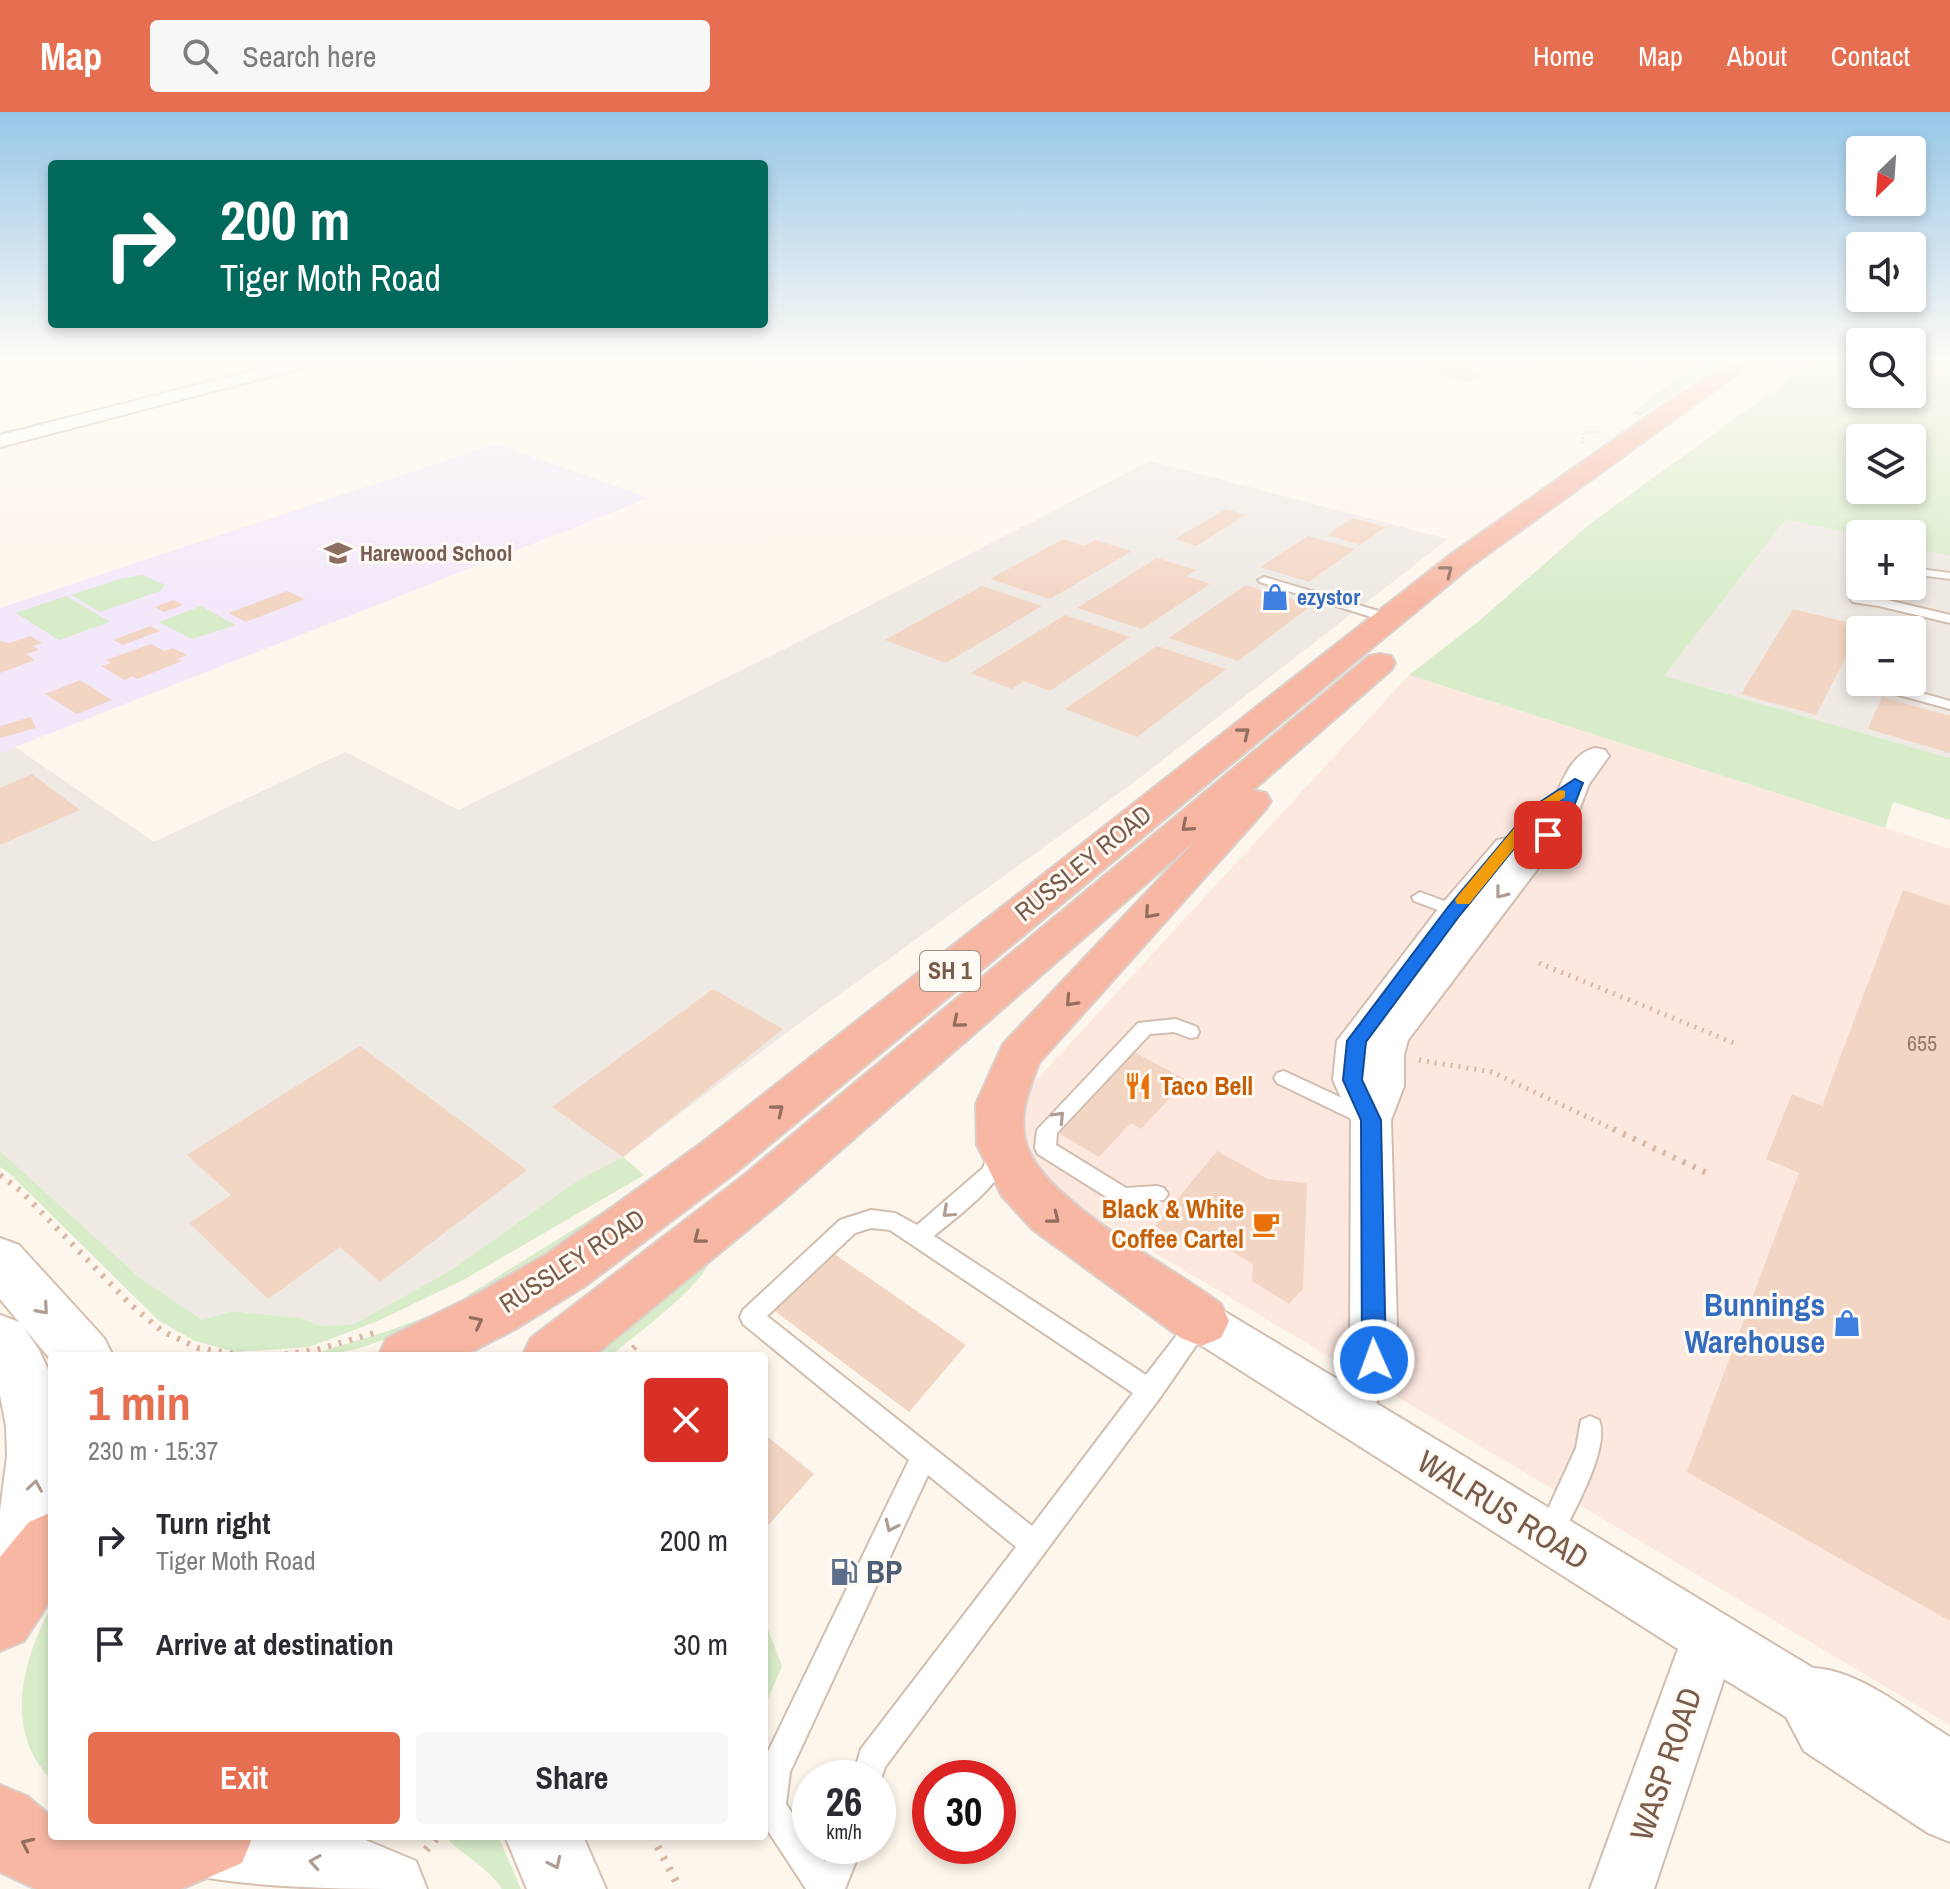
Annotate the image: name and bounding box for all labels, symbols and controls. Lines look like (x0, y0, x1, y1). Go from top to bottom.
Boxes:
search box (150, 20, 710, 92)
text: Map (40, 31, 102, 82)
icon: search (178, 34, 222, 78)
text: Search here (242, 36, 376, 76)
text: Home (1533, 37, 1594, 75)
text: Map (1638, 37, 1683, 75)
text: About (1727, 37, 1787, 75)
text: Contact (1831, 37, 1910, 75)
north arrow (1846, 136, 1926, 216)
map controls (1846, 136, 1926, 696)
text: 200 m (220, 182, 350, 257)
icon: right (88, 192, 192, 296)
button: sound (1846, 232, 1926, 312)
text: Tiger Moth Road (220, 254, 441, 302)
button: search (1846, 328, 1926, 408)
button: layers (1846, 424, 1926, 504)
button: + (1846, 520, 1926, 600)
school or university icon: Harewood School (323, 538, 353, 568)
place label: Harewood School (360, 538, 512, 568)
one-way arrow (1438, 567, 1453, 581)
shop icon: ezystor (1260, 582, 1290, 612)
place label: ezystor (1297, 582, 1360, 612)
button: − (1846, 616, 1926, 696)
one-way arrow (1235, 729, 1250, 743)
street label: RUSSLEY ROAD (1007, 797, 1158, 929)
pin (1514, 801, 1582, 869)
icon: arrive (1526, 813, 1570, 857)
one-way arrow (1181, 816, 1196, 831)
one-way arrow (1497, 884, 1511, 899)
one-way arrow (1146, 904, 1160, 919)
road number: SH 1 (920, 951, 980, 991)
one-way arrow (1065, 992, 1080, 1006)
one-way arrow (953, 1012, 967, 1027)
house number: 655 (1907, 1028, 1937, 1058)
place label: Taco Bell (1160, 1068, 1253, 1103)
restaurant icon: Taco Bell (1123, 1071, 1153, 1101)
one-way arrow (768, 1105, 783, 1120)
one-way arrow (1050, 1112, 1064, 1126)
place label: Black & White Coffee Cartel (1102, 1191, 1244, 1256)
street label: RUSSLEY ROAD (492, 1201, 651, 1321)
one-way arrow (942, 1202, 957, 1216)
one-way arrow (1045, 1208, 1060, 1222)
cafe icon: Black & White Coffee Cartel (1251, 1209, 1281, 1239)
one-way arrow (693, 1228, 708, 1242)
place label: Bunnings Warehouse (1685, 1283, 1825, 1363)
one-way arrow (33, 1299, 47, 1314)
shop icon: Bunnings Warehouse (1832, 1308, 1862, 1338)
one-way arrow (468, 1316, 483, 1331)
position arrow (1332, 1318, 1416, 1402)
text: 1 min (88, 1370, 191, 1435)
button: close (644, 1378, 728, 1462)
text: 230 m · 15:37 (88, 1433, 218, 1468)
street label: WALRUS ROAD (1409, 1440, 1597, 1579)
one-way arrow (26, 1479, 43, 1493)
text: Turn right (156, 1503, 270, 1543)
icon: right (88, 1518, 132, 1562)
one-way arrow (885, 1518, 901, 1532)
text: 200 m (660, 1520, 728, 1560)
text: Tiger Moth Road (156, 1543, 316, 1578)
place label: BP (866, 1550, 902, 1593)
fuel station icon: BP (829, 1557, 859, 1587)
icon: arrive (88, 1622, 132, 1666)
text: Arrive at destination (156, 1624, 394, 1664)
text: 30 m (673, 1624, 728, 1664)
street label: WASP ROAD (1619, 1682, 1712, 1846)
button: Exit (88, 1732, 400, 1824)
button: Share (416, 1732, 728, 1824)
speed limit sign: 30 (912, 1760, 1016, 1864)
text: 26 (826, 1775, 862, 1828)
text: km/h (826, 1818, 862, 1845)
one-way arrow (20, 1838, 35, 1854)
one-way arrow (545, 1854, 561, 1869)
one-way arrow (308, 1855, 322, 1872)

